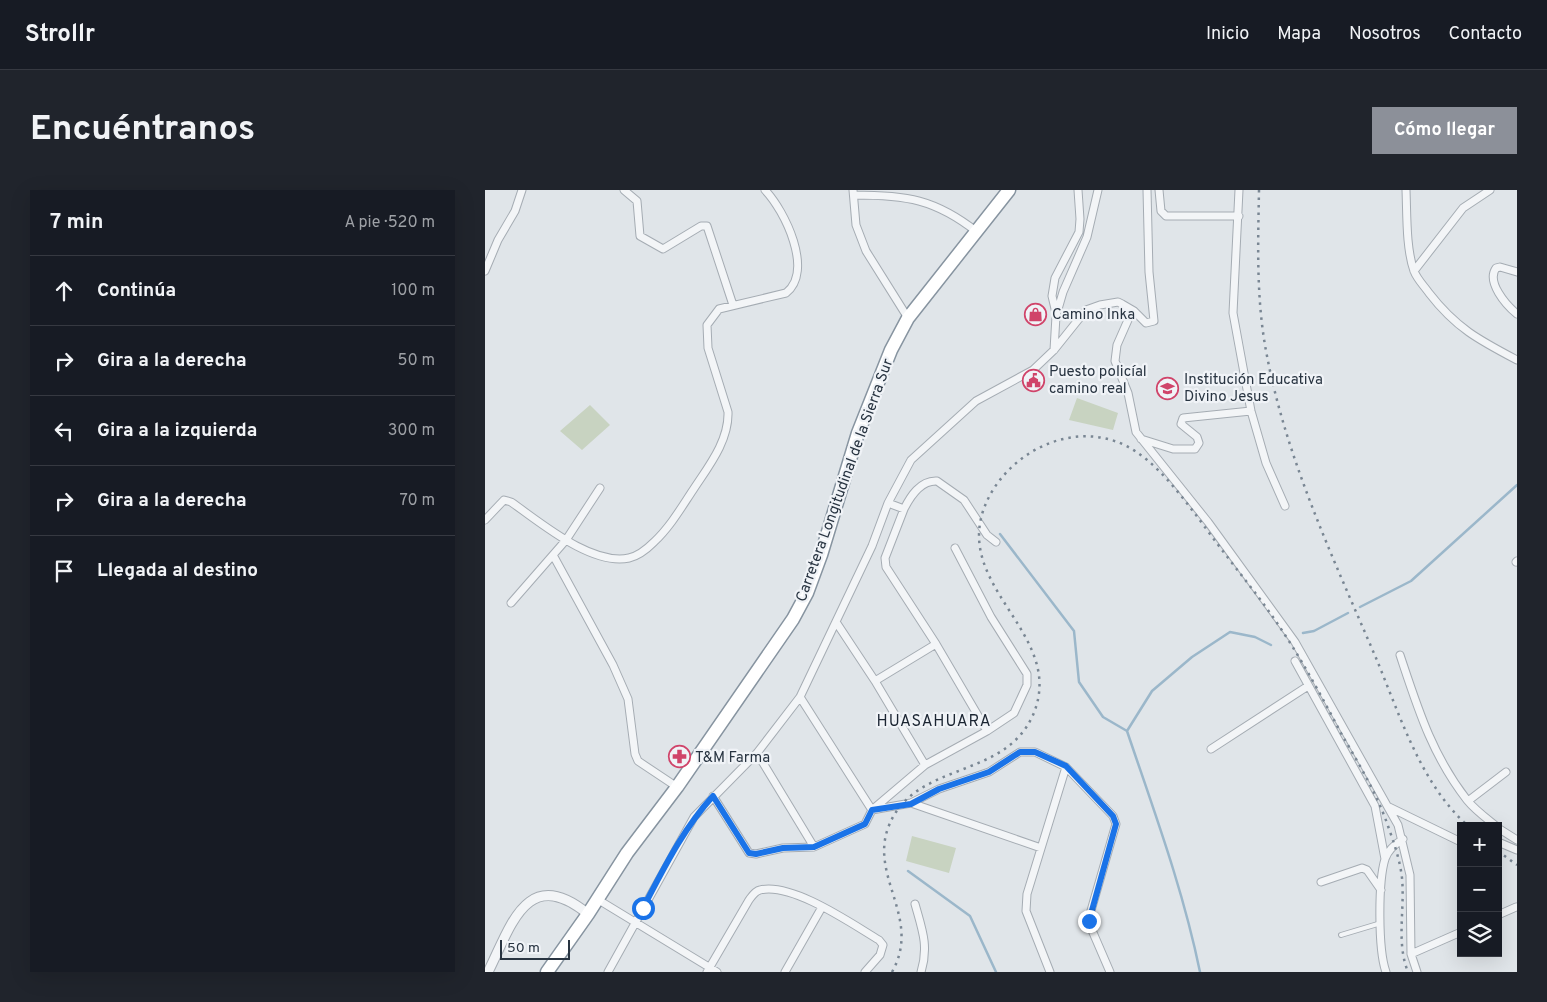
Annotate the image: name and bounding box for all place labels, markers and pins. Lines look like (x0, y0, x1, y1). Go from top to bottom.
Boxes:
shop icon: Camino Inka (1024, 302, 1048, 326)
place label: Camino Inka (1052, 306, 1135, 325)
place label: Puesto policíal camino real (1049, 363, 1147, 399)
public building icon: Puesto policíal camino real (1021, 368, 1045, 392)
place label: Institución Educativa Divino Jesus (1184, 371, 1323, 407)
school or university icon: Institución Educativa Divino Jesus (1156, 376, 1180, 400)
pharmacy icon: T&M Farma (667, 745, 691, 769)
place label: T&M Farma (695, 749, 770, 768)

